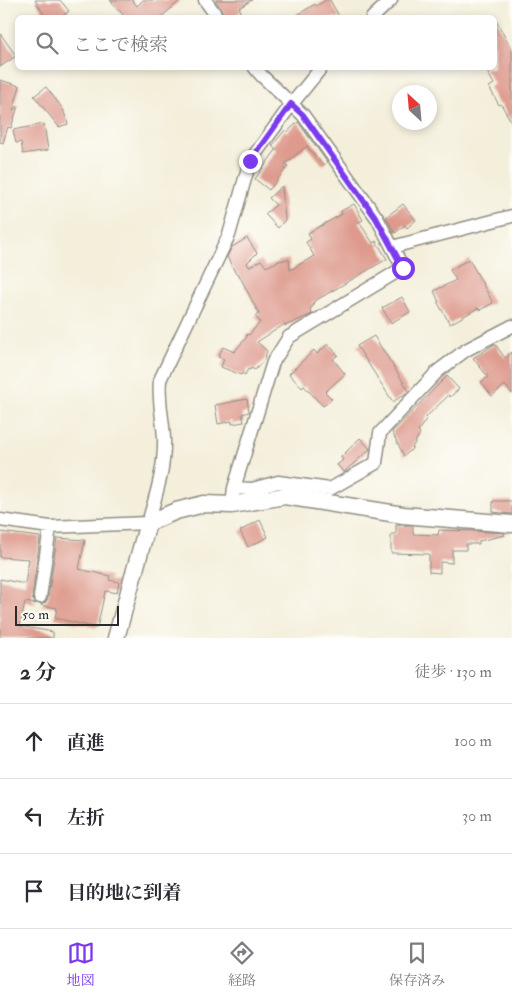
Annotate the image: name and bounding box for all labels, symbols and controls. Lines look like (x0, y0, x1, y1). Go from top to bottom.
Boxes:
search box (15, 15, 497, 70)
icon: search (33, 29, 61, 57)
text: ここで検索 (73, 33, 168, 57)
north arrow (392, 85, 437, 130)
route end (239, 150, 262, 173)
route start (392, 257, 415, 280)
scale bar (15, 603, 119, 626)
text: 50 m (22, 606, 49, 623)
text: 2 分 (20, 659, 56, 686)
text: 徒歩 · 130 m (414, 662, 492, 682)
icon: ahead (20, 727, 48, 755)
text: 直進 (67, 731, 105, 755)
text: 100 m (454, 731, 492, 751)
icon: left (20, 802, 48, 830)
text: 左折 (67, 806, 105, 830)
text: 30 m (462, 806, 492, 826)
icon: arrive (20, 877, 48, 905)
text: 目的地に到着 (67, 881, 181, 905)
tab: 地図 (67, 939, 95, 989)
tab: 経路 (228, 939, 256, 989)
tab: 保存済み (389, 939, 445, 989)

